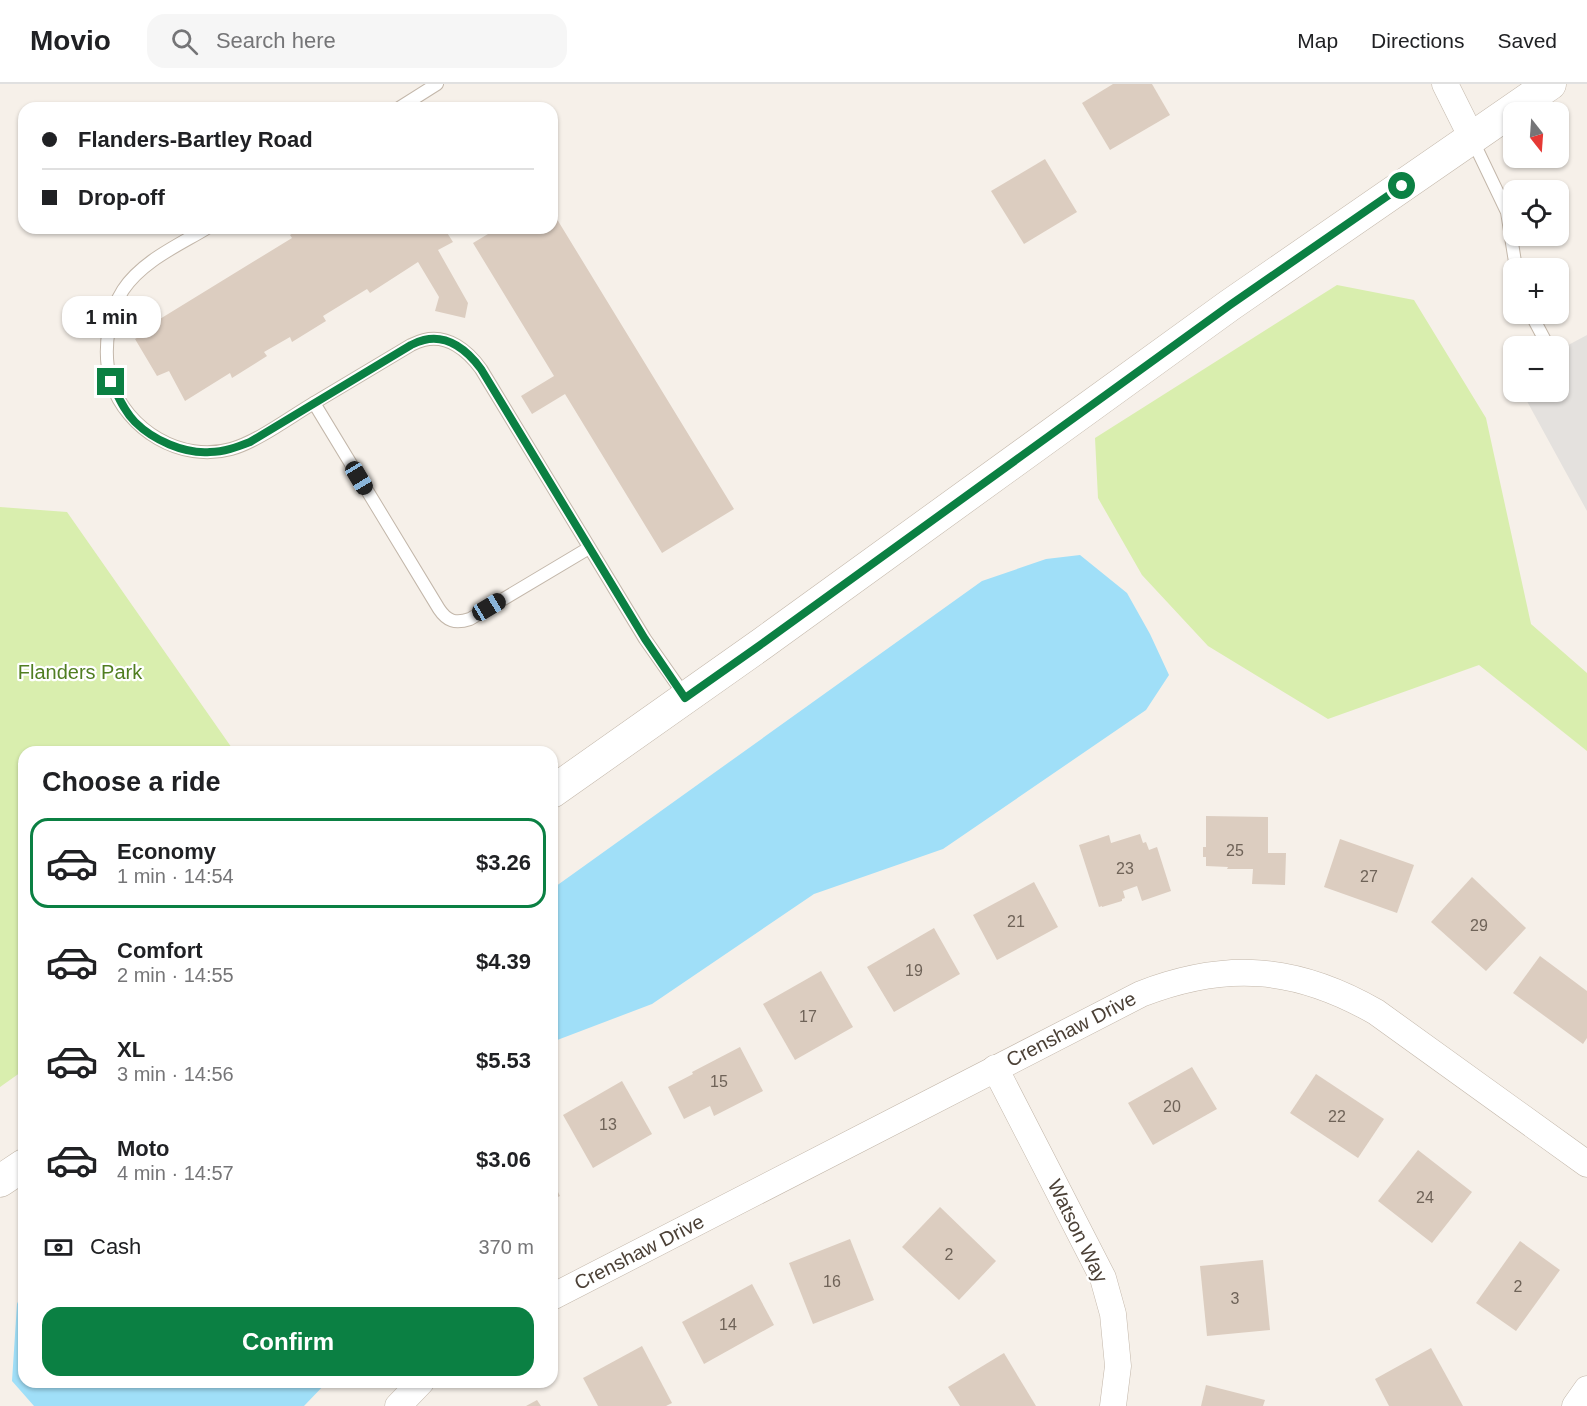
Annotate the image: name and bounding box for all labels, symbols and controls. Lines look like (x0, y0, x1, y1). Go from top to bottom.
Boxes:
search box (147, 14, 567, 68)
text: Movio (30, 25, 111, 56)
icon: search (168, 25, 201, 58)
text: Search here (216, 28, 336, 53)
text: Map (1297, 29, 1338, 52)
text: Directions (1371, 29, 1464, 52)
text: Saved (1497, 29, 1557, 52)
north arrow (1503, 102, 1569, 168)
map controls (1503, 102, 1569, 402)
text: Flanders-Bartley Road (78, 127, 313, 152)
route start (1388, 172, 1415, 199)
button: locate (1503, 180, 1569, 246)
text: Drop-off (78, 185, 165, 210)
button: + (1503, 258, 1569, 324)
callout: 1 min (62, 295, 160, 337)
text: 1 min (85, 306, 138, 328)
button: − (1503, 336, 1569, 402)
route end (97, 368, 124, 395)
car (342, 458, 376, 498)
car (469, 590, 509, 624)
park label: Flanders Park (18, 661, 143, 683)
text: Choose a ride (42, 767, 221, 797)
icon: car (45, 836, 99, 890)
text: Economy (117, 839, 216, 864)
house number: 25 (1226, 842, 1244, 859)
text: $3.26 (476, 850, 531, 875)
house number: 23 (1116, 860, 1134, 877)
text: 1 min · 14:54 (117, 865, 234, 887)
house number: 27 (1360, 868, 1378, 885)
house number: 21 (1007, 913, 1025, 930)
house number: 29 (1470, 917, 1488, 934)
icon: car (45, 935, 99, 989)
text: Comfort (117, 938, 203, 963)
text: $4.39 (476, 949, 531, 974)
house number: 19 (905, 962, 923, 979)
text: 2 min · 14:55 (117, 964, 234, 986)
street label: Crenshaw Drive (1003, 987, 1139, 1071)
house number: 17 (799, 1008, 817, 1025)
icon: car (45, 1034, 99, 1088)
text: XL (117, 1037, 145, 1062)
text: $5.53 (476, 1048, 531, 1073)
text: 3 min · 14:56 (117, 1063, 234, 1085)
house number: 15 (710, 1073, 728, 1090)
house number: 20 (1163, 1098, 1181, 1115)
house number: 22 (1328, 1108, 1346, 1125)
house number: 13 (599, 1116, 617, 1133)
icon: car (45, 1133, 99, 1187)
text: Moto (117, 1136, 170, 1161)
text: $3.06 (476, 1147, 531, 1172)
text: 4 min · 14:57 (117, 1162, 234, 1184)
street label: Watson Way (1044, 1176, 1112, 1286)
house number: 24 (1416, 1189, 1434, 1206)
street label: Crenshaw Drive (571, 1210, 707, 1294)
icon: cash (42, 1231, 75, 1264)
text: Cash (90, 1234, 141, 1259)
text: 370 m (478, 1236, 534, 1258)
house number: 2 (945, 1246, 954, 1263)
house number: 16 (823, 1273, 841, 1290)
house number: 2 (1514, 1278, 1523, 1295)
house number: 3 (1231, 1290, 1240, 1307)
button: Confirm (42, 1307, 534, 1376)
house number: 14 (719, 1316, 737, 1333)

